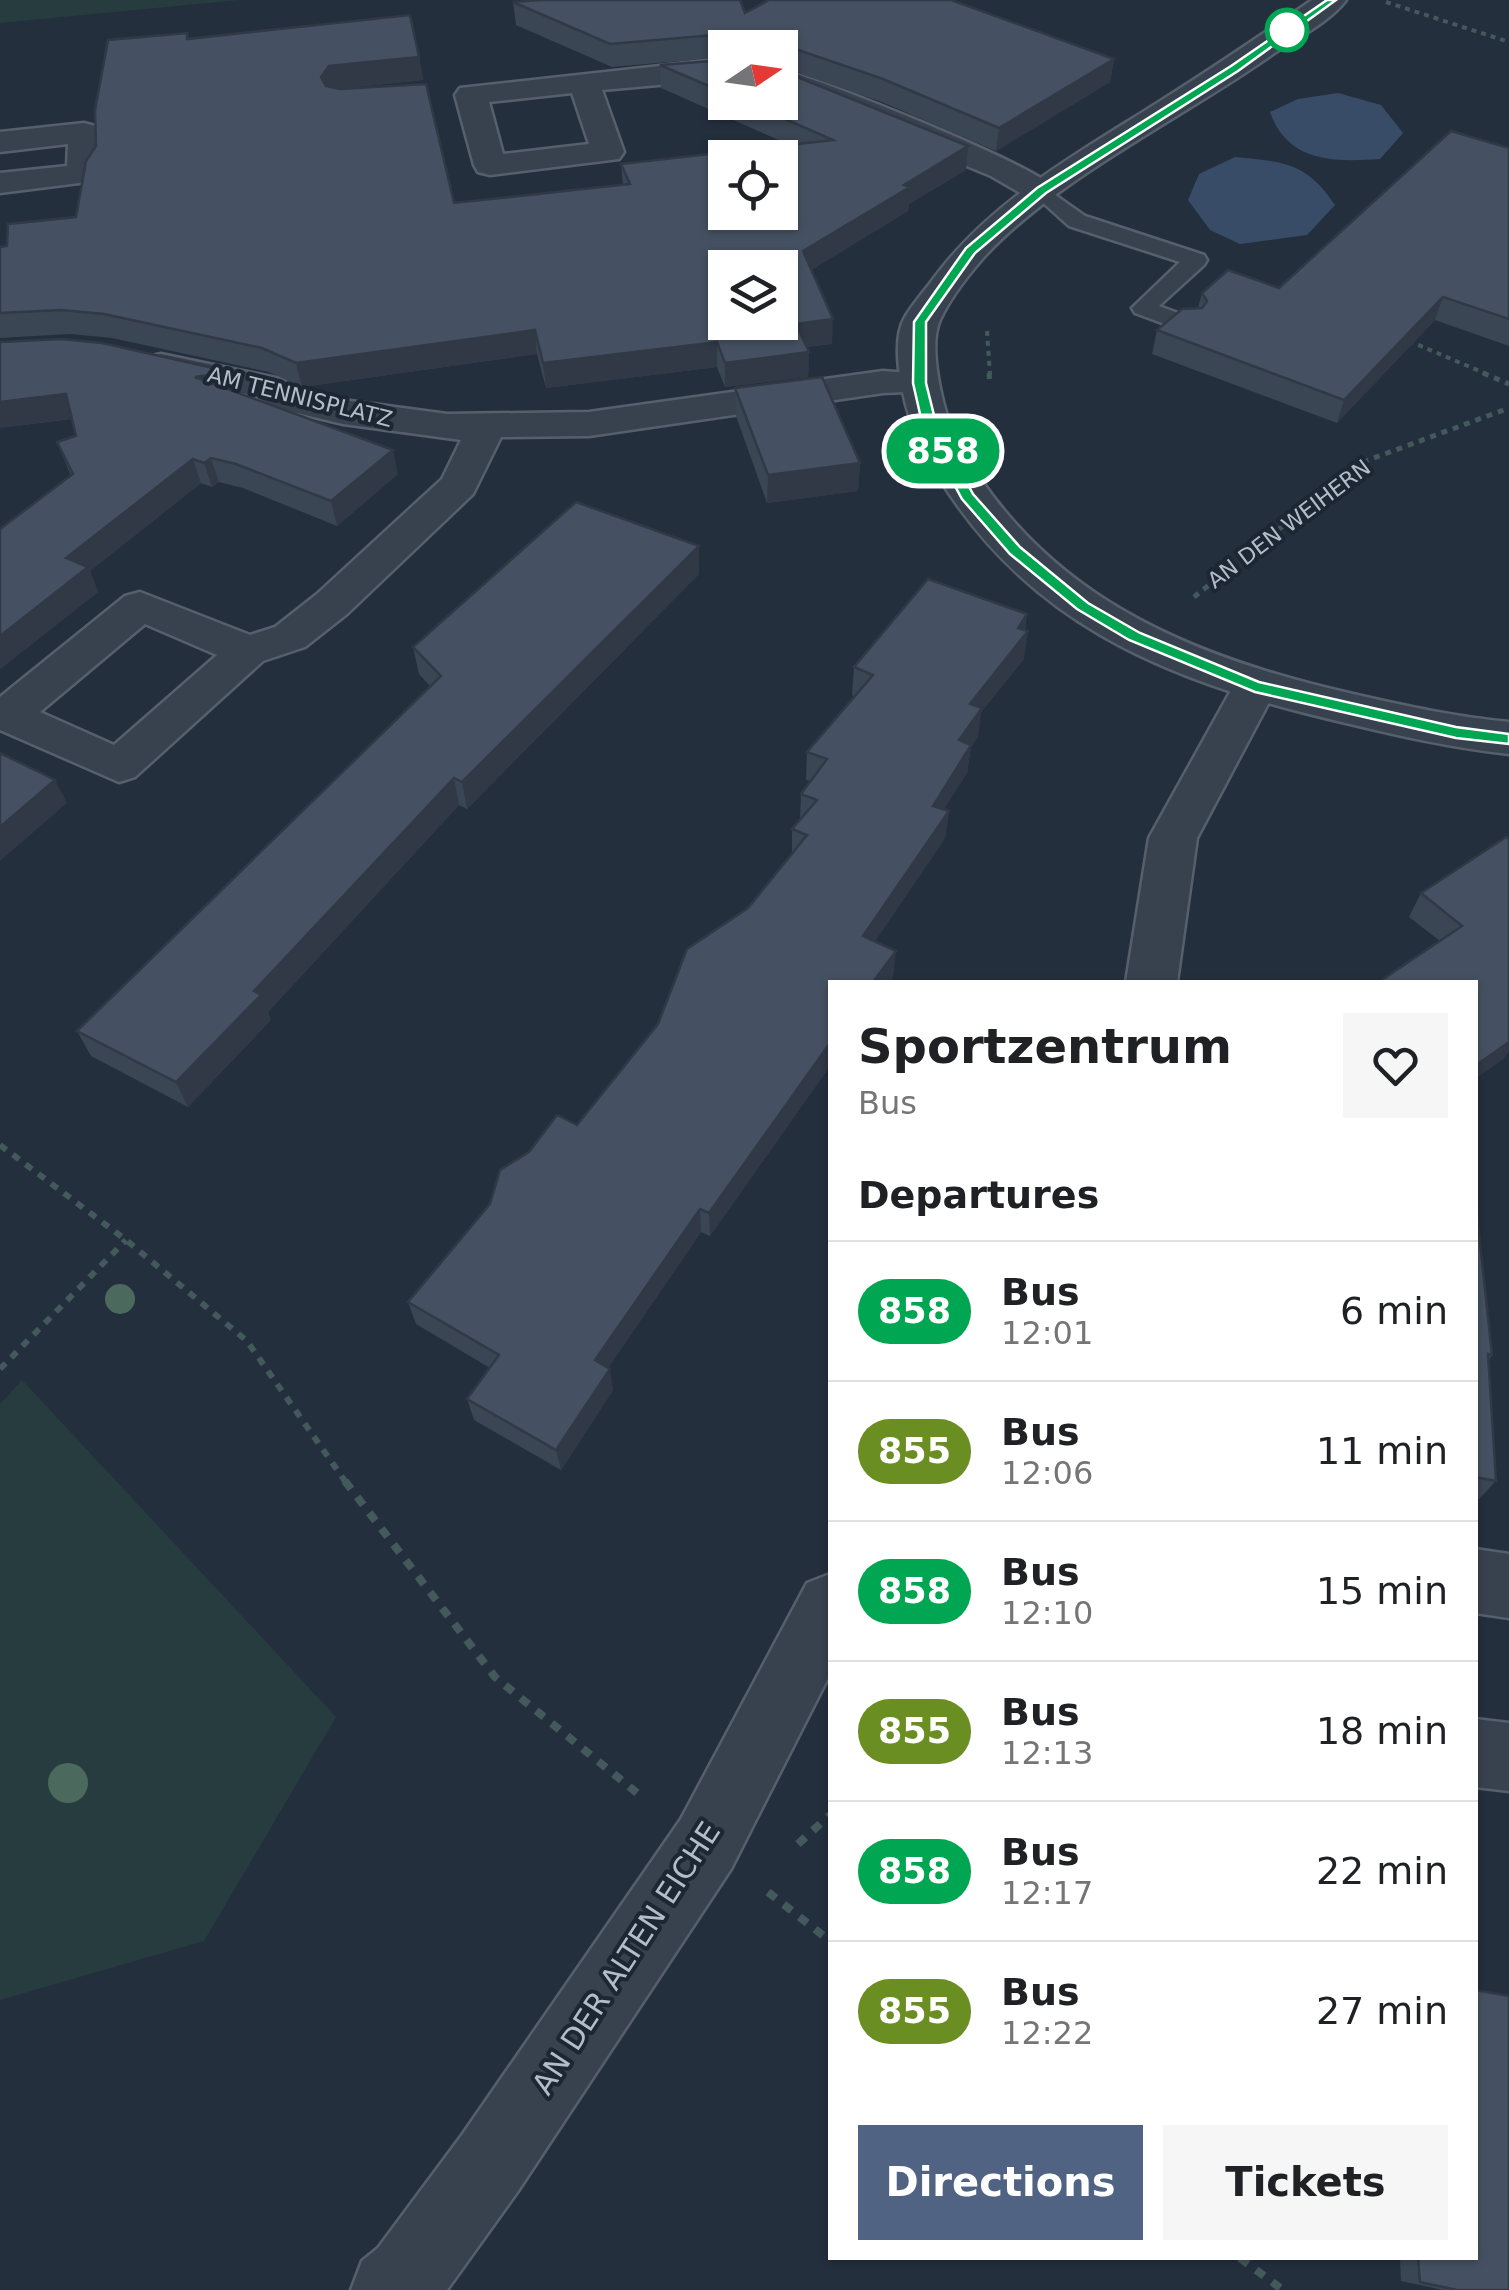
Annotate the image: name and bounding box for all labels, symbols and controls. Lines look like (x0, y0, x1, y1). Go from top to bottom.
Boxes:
unlabelled marker (1266, 9, 1308, 51)
north arrow (708, 30, 798, 120)
map controls (708, 30, 798, 340)
button: locate (708, 140, 798, 230)
button: layers (708, 250, 798, 340)
street label: AM TENNISPLATZ (205, 362, 395, 432)
line badge: 858 (886, 418, 1000, 484)
text: 858 (906, 431, 980, 471)
street label: AN DEN WEIHERN (1203, 455, 1375, 593)
button: heart (1343, 1013, 1448, 1118)
text: Sportzentrum (858, 1018, 1232, 1074)
text: Bus (858, 1084, 917, 1122)
text: Departures (858, 1173, 1099, 1217)
text: Bus (1001, 1270, 1080, 1314)
text: 6 min (1340, 1289, 1448, 1333)
text: 858 (878, 1291, 951, 1331)
text: 12:01 (1001, 1314, 1093, 1352)
text: Bus (1001, 1410, 1080, 1454)
text: 11 min (1316, 1429, 1448, 1473)
text: 855 (878, 1431, 951, 1471)
text: 12:06 (1001, 1454, 1093, 1492)
text: Bus (1001, 1550, 1080, 1594)
text: 15 min (1316, 1569, 1448, 1613)
text: 858 (878, 1571, 951, 1611)
text: 12:10 (1001, 1594, 1093, 1632)
text: Bus (1001, 1690, 1080, 1734)
text: 18 min (1316, 1709, 1448, 1753)
text: 855 (878, 1711, 951, 1751)
text: 12:13 (1001, 1734, 1093, 1772)
street label: AN DER ALTEN EICHE (525, 1815, 727, 2101)
text: Bus (1001, 1830, 1080, 1874)
text: 22 min (1316, 1849, 1448, 1893)
text: 858 (878, 1851, 951, 1891)
text: 12:17 (1001, 1874, 1093, 1912)
text: Bus (1001, 1970, 1080, 2014)
text: 27 min (1316, 1989, 1448, 2033)
text: 855 (878, 1991, 951, 2031)
text: 12:22 (1001, 2014, 1093, 2052)
button: Directions (858, 2125, 1143, 2240)
button: Tickets (1163, 2125, 1448, 2240)

